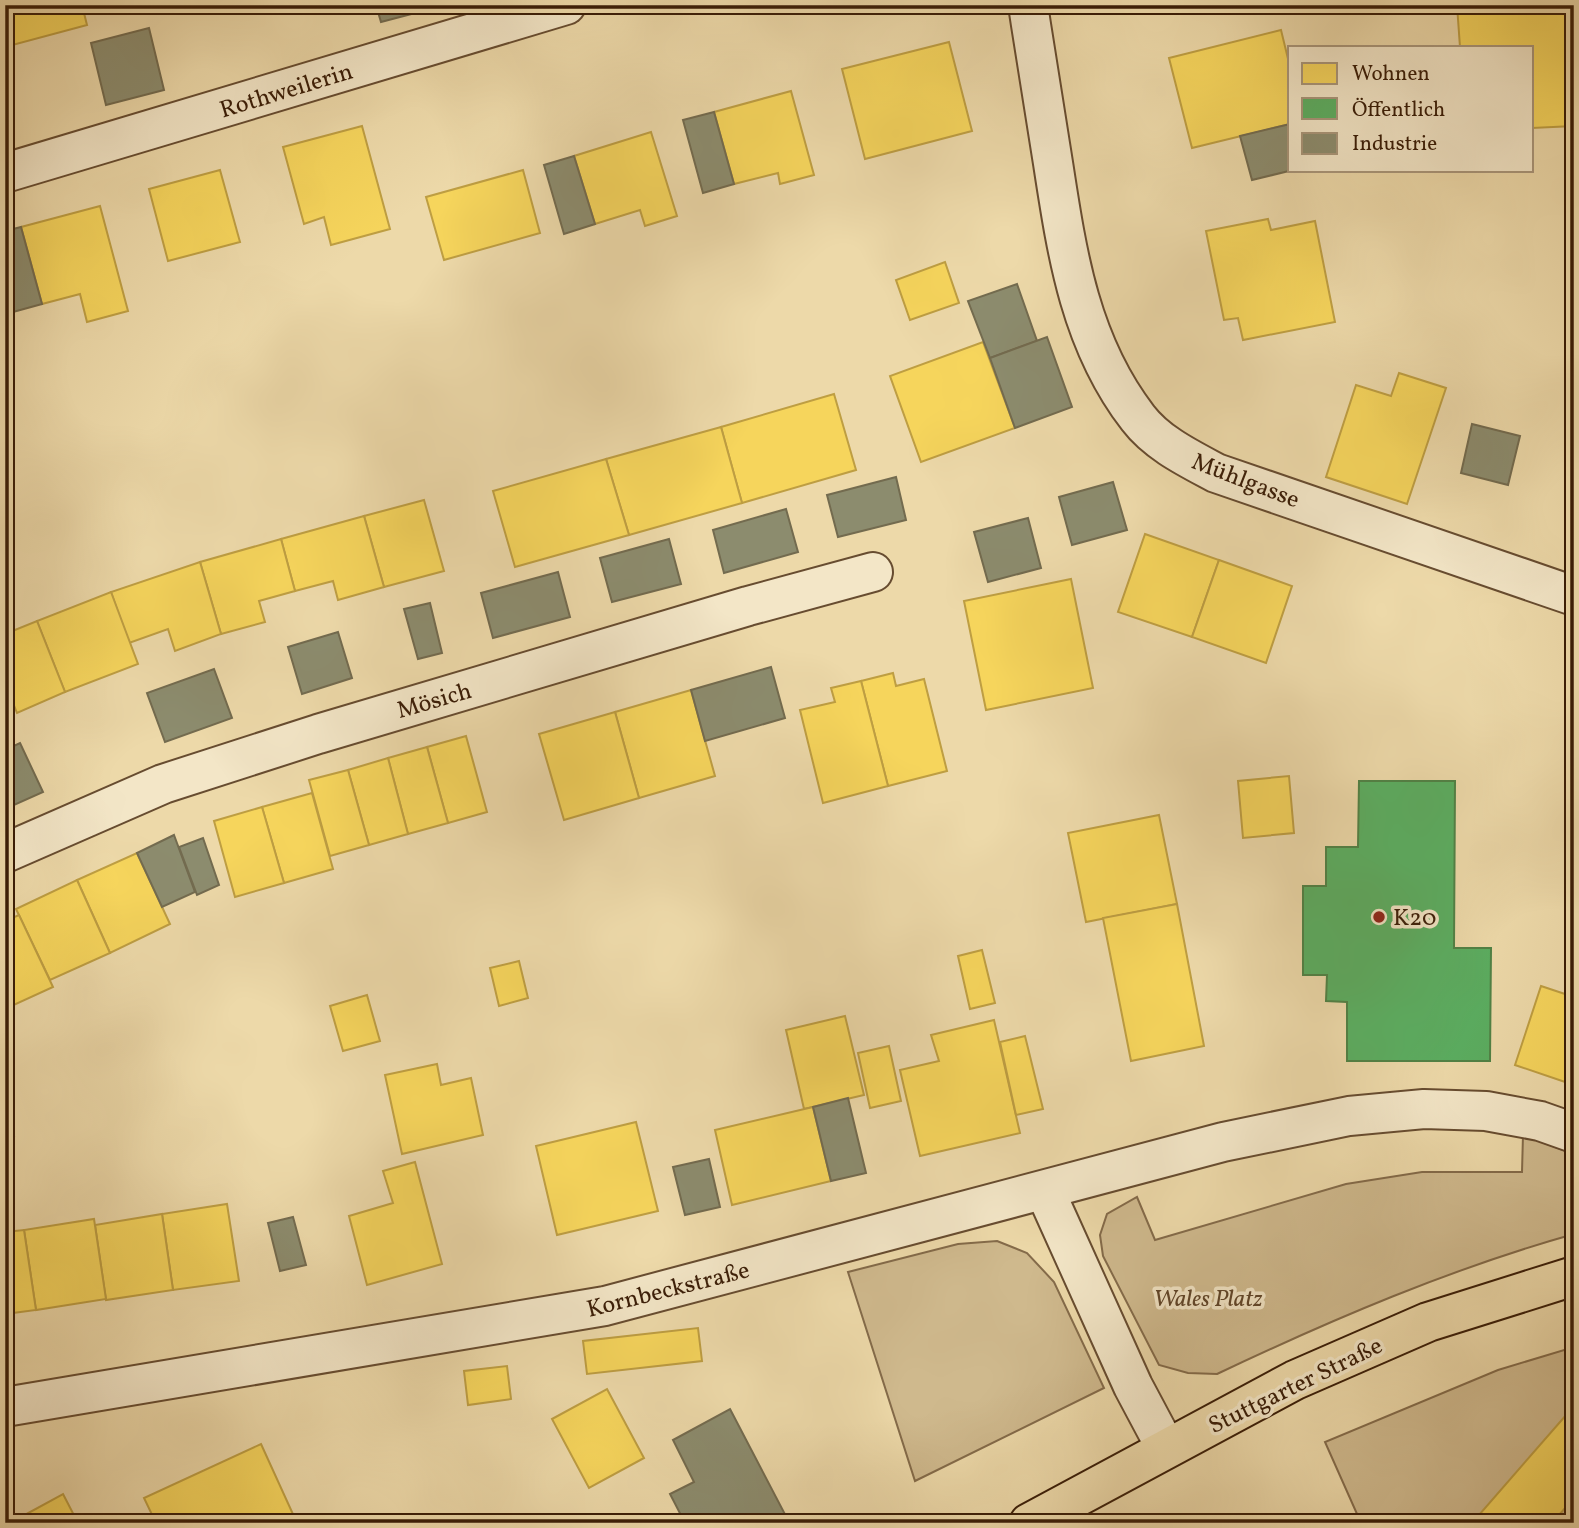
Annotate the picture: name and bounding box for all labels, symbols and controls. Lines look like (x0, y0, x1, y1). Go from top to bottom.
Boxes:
legend (1288, 46, 1534, 172)
street label: Rothweilerin (216, 56, 357, 128)
text: Wohnen (1352, 60, 1430, 89)
text: Öffentlich (1352, 96, 1445, 125)
text: Industrie (1352, 130, 1437, 159)
street label: Mühlgasse (1186, 446, 1304, 518)
street label: Mösich (393, 675, 476, 729)
place label: K20 (1393, 902, 1436, 936)
marker: K20 (1371, 909, 1387, 925)
street label: Kornbeckstraße (584, 1254, 753, 1328)
park label: Wales Platz (1153, 1283, 1263, 1317)
street label: Stuttgarter Straße (1203, 1330, 1389, 1444)

